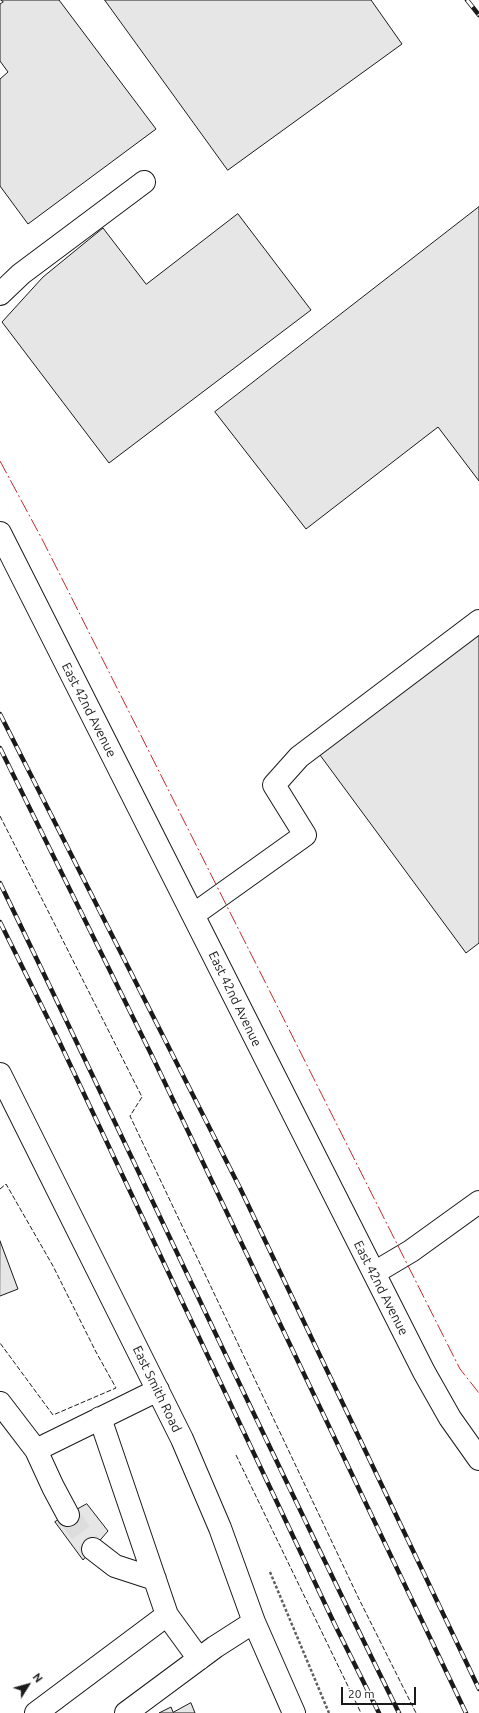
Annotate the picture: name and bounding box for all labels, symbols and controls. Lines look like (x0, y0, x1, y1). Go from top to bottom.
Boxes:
street label: East 42nd Avenue (58, 660, 120, 760)
street label: East 42nd Avenue (205, 949, 265, 1049)
street label: East 42nd Avenue (350, 1238, 412, 1338)
street label: East Smith Road (129, 1343, 185, 1435)
north arrow (8, 1665, 48, 1705)
text: N (30, 1671, 45, 1685)
scale bar (343, 1679, 418, 1705)
text: 20 m (348, 1687, 375, 1700)

